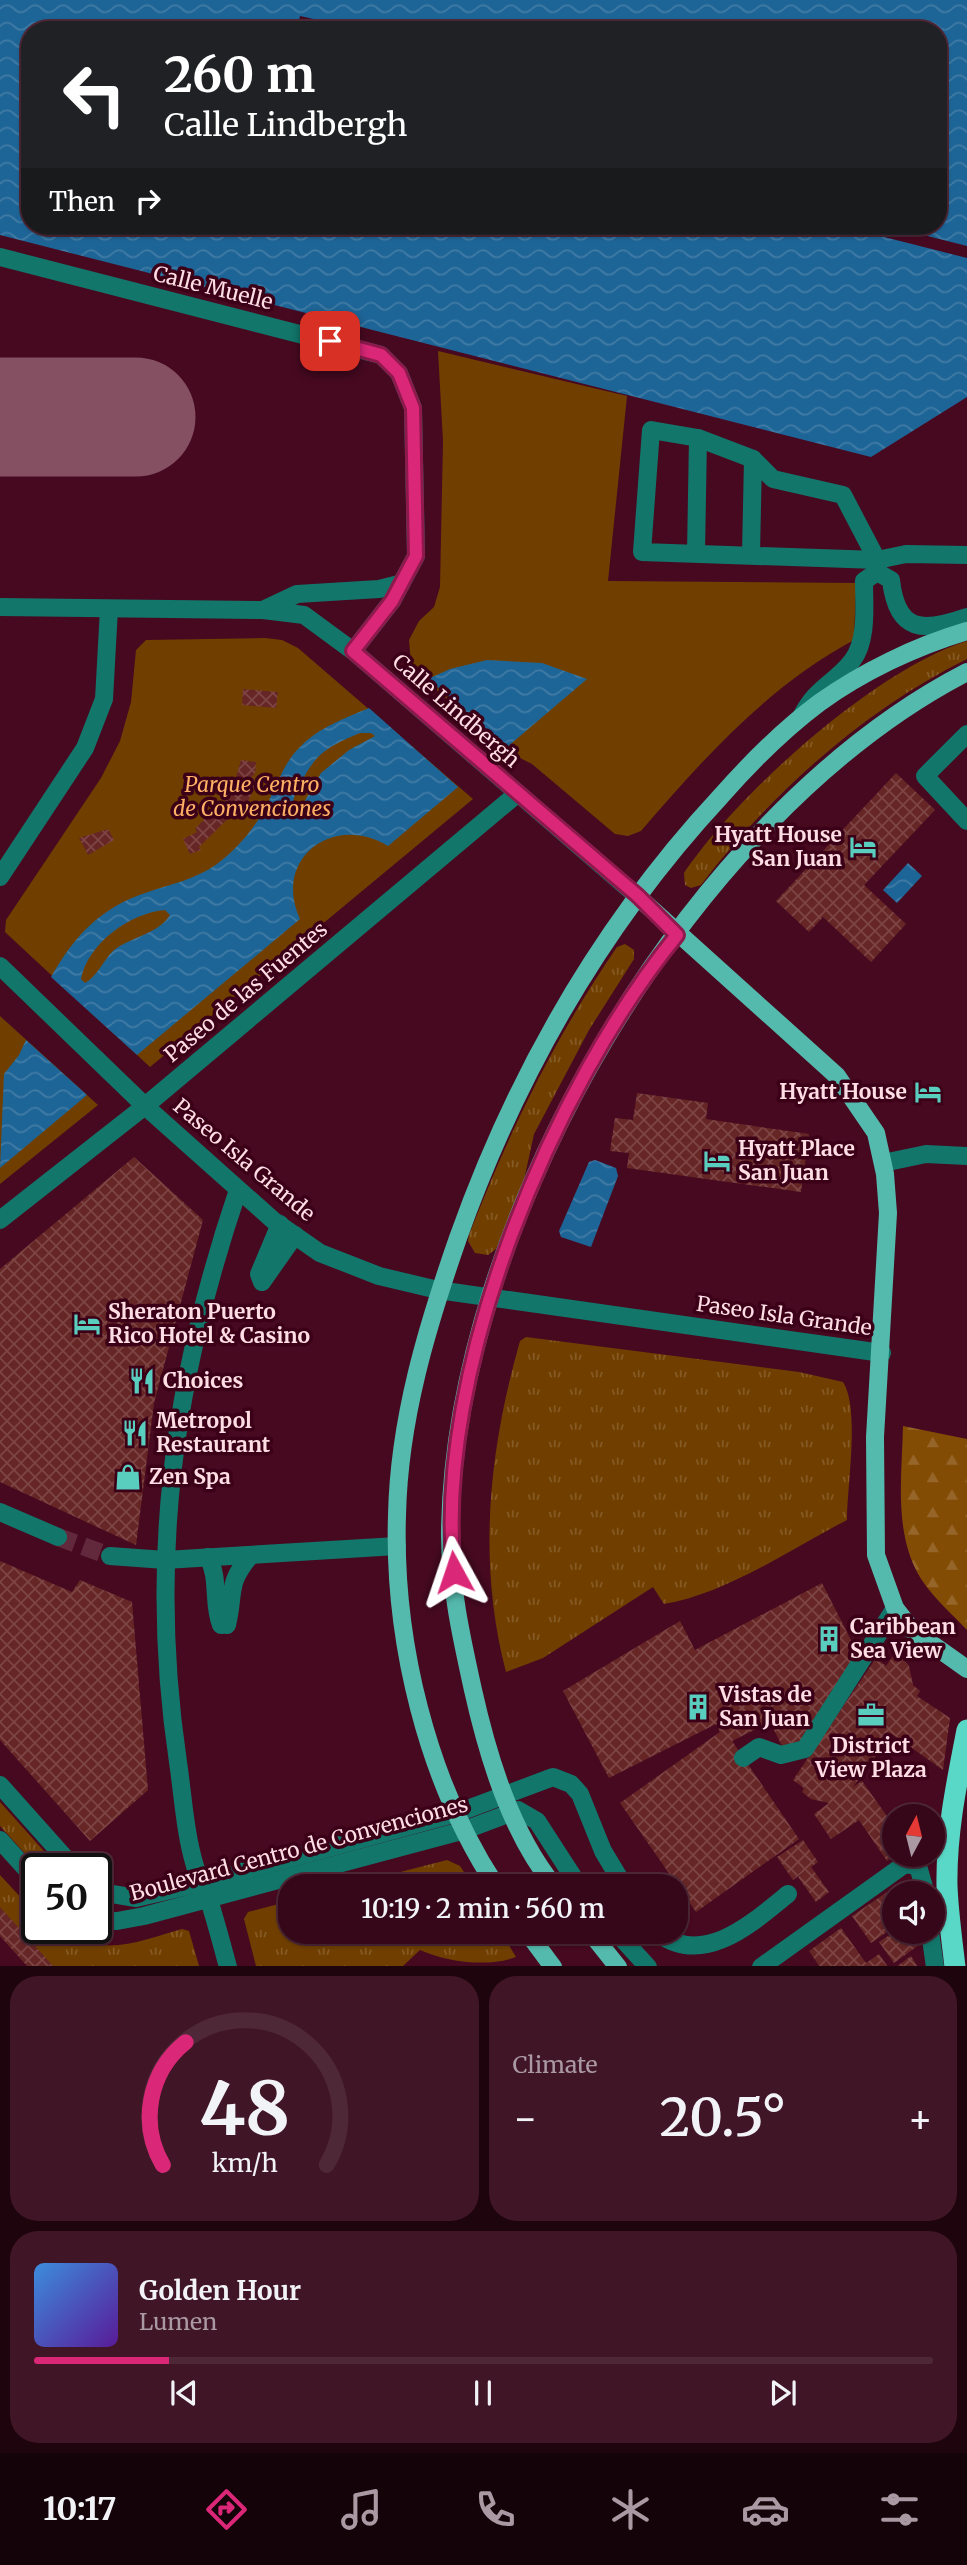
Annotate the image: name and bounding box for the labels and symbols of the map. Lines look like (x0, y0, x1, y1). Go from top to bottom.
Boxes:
street label: Calle Muelle (150, 260, 276, 315)
pin (300, 311, 360, 371)
street label: Calle Lindbergh (387, 648, 526, 773)
park label: Parque Centro de Convenciones (173, 771, 331, 822)
place label: Hyatt House San Juan (714, 821, 842, 872)
hotel icon: Hyatt House San Juan (848, 832, 878, 862)
street label: Paseo de las Fuentes (159, 916, 333, 1068)
hotel icon: Hyatt House (913, 1077, 943, 1107)
place label: Hyatt House (779, 1078, 907, 1105)
street label: Paseo Isla Grande (168, 1092, 321, 1227)
place label: Hyatt Place San Juan (738, 1135, 855, 1186)
hotel icon: Hyatt Place San Juan (702, 1146, 732, 1176)
street label: Paseo Isla Grande (695, 1290, 874, 1341)
place label: Sheraton Puerto Rico Hotel & Casino (108, 1298, 310, 1349)
hotel icon: Sheraton Puerto Rico Hotel & Casino (72, 1309, 102, 1339)
restaurant icon: Choices (127, 1366, 157, 1396)
place label: Choices (163, 1367, 243, 1394)
place label: Metropol Restaurant (156, 1407, 271, 1458)
restaurant icon: Metropol Restaurant (120, 1418, 150, 1448)
shop icon: Zen Spa (113, 1462, 143, 1492)
place label: Zen Spa (149, 1463, 231, 1490)
position arrow (417, 1535, 491, 1609)
place label: Caribbean Sea View (850, 1613, 956, 1664)
building icon: Caribbean Sea View (814, 1624, 844, 1654)
place label: Vistas de San Juan (718, 1681, 812, 1732)
building icon: Vistas de San Juan (683, 1692, 713, 1722)
office icon: District View Plaza (856, 1700, 886, 1730)
place label: District View Plaza (814, 1732, 927, 1783)
street label: Boulevard Centro de Convenciones (127, 1790, 471, 1907)
north arrow (882, 1804, 945, 1867)
speed limit sign: 50 (21, 1853, 112, 1944)

